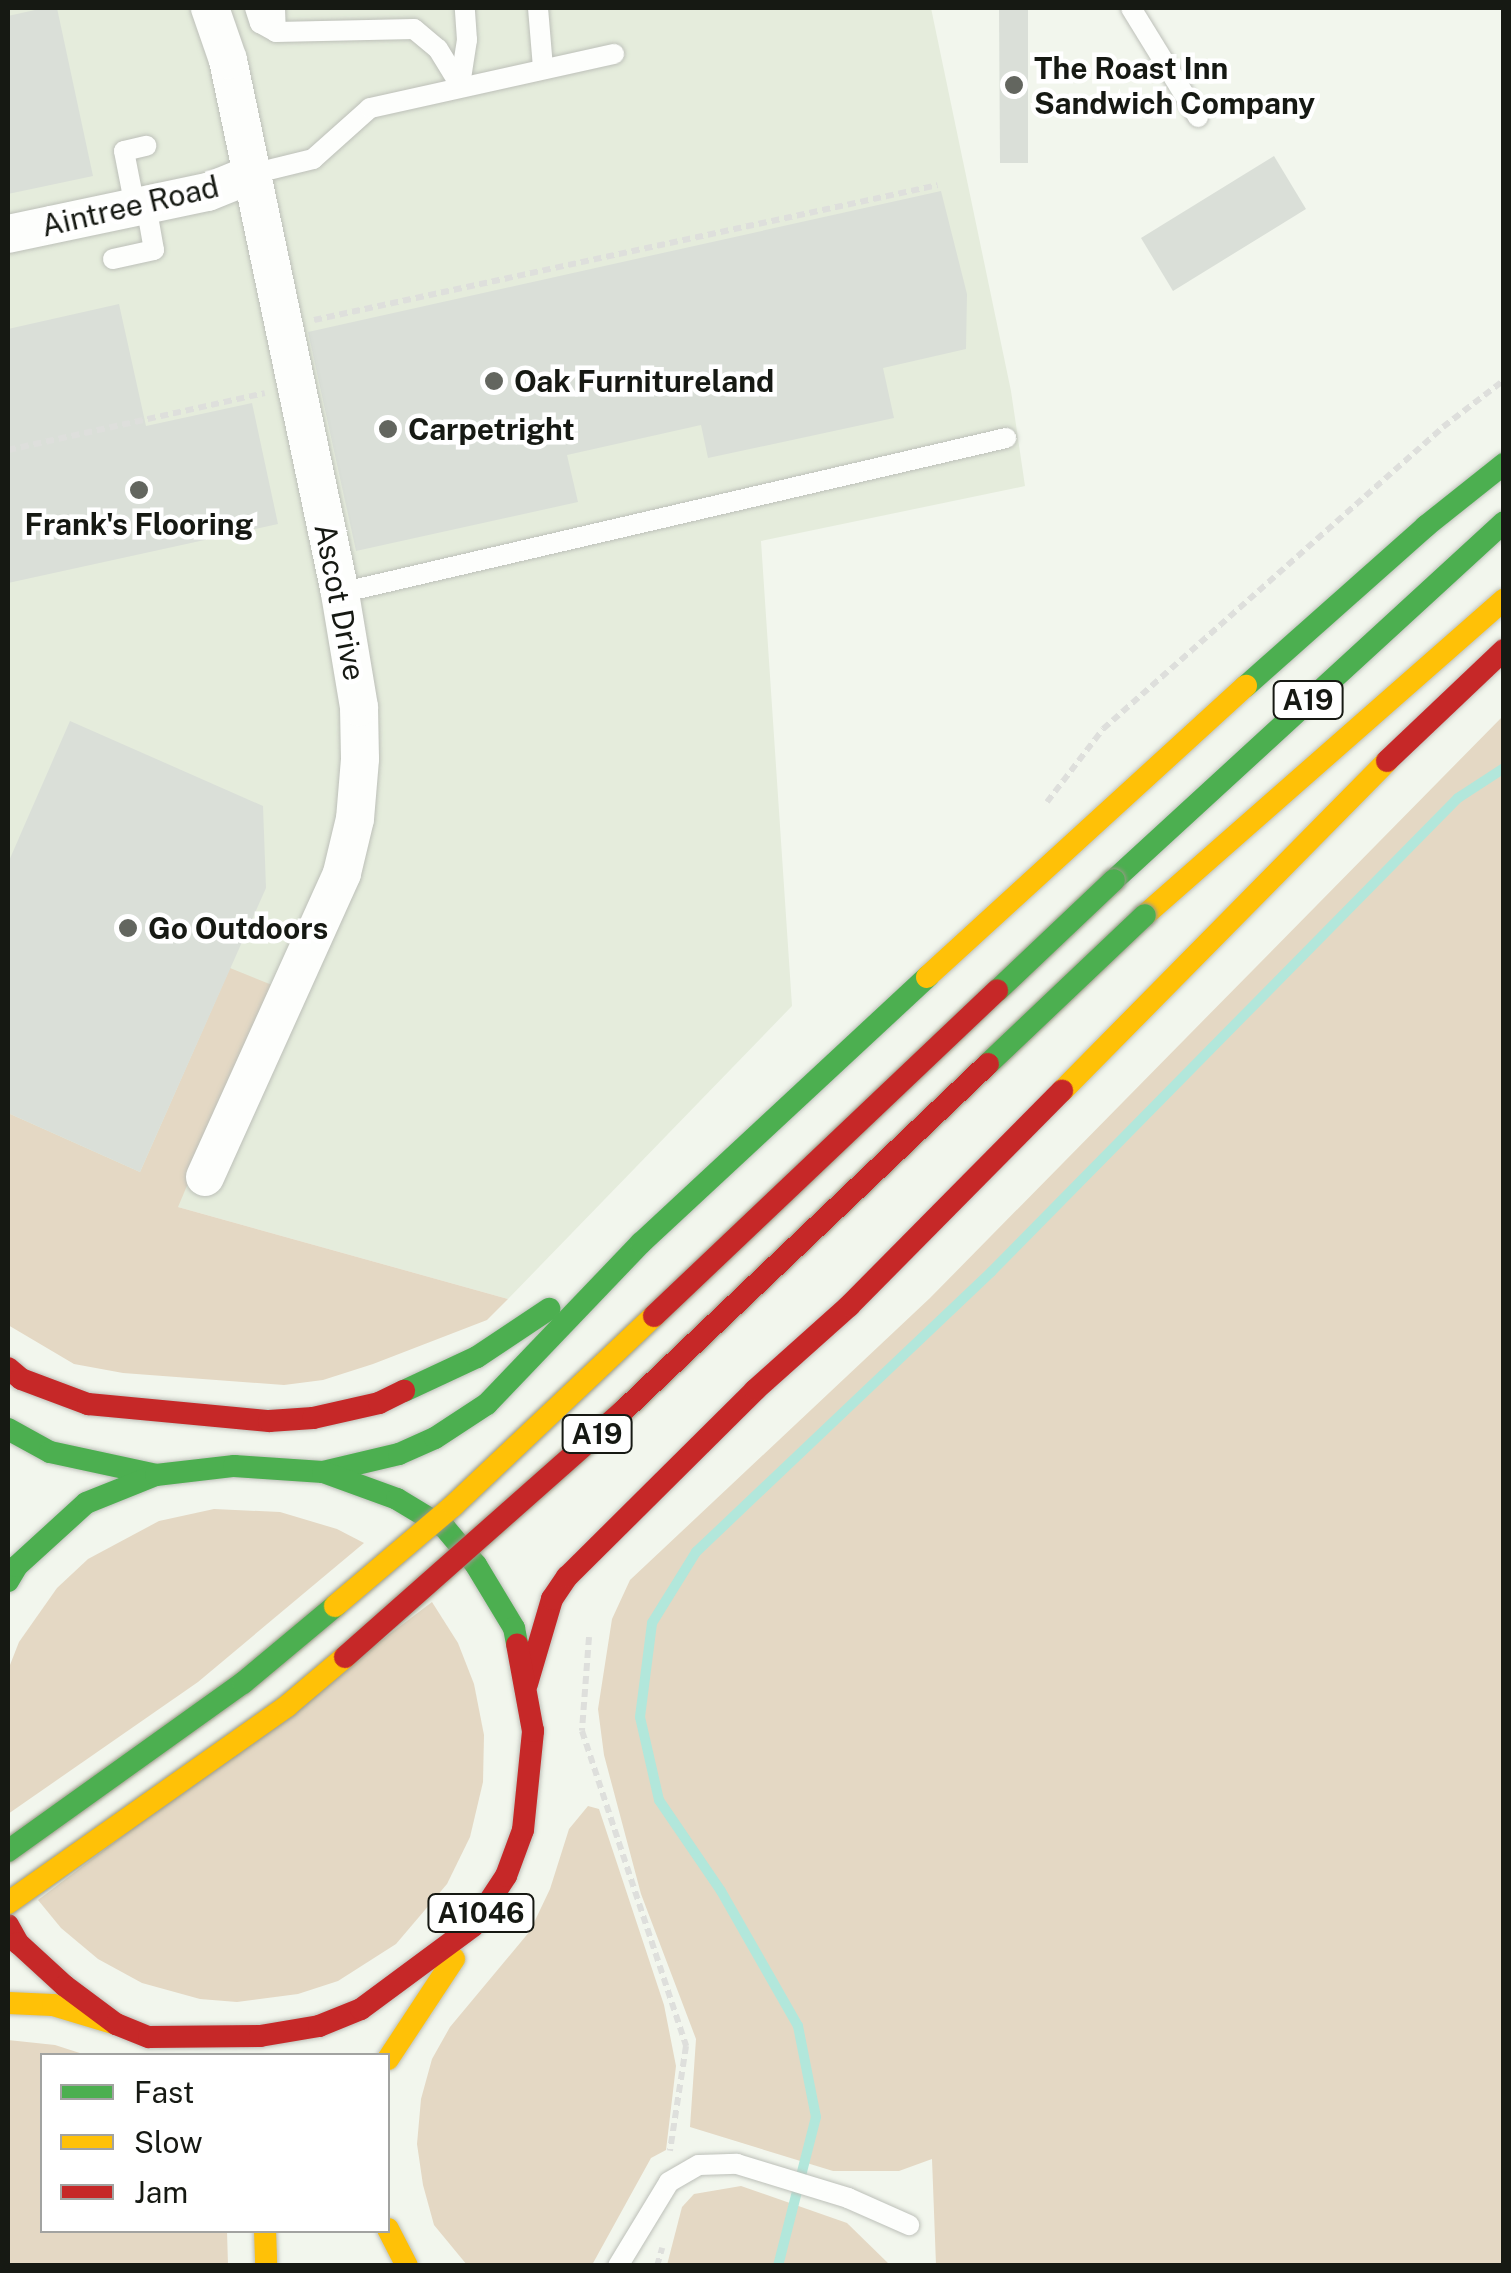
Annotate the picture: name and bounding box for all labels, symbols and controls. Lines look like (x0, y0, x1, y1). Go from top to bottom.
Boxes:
place label: The Roast Inn Sandwich Company (1034, 50, 1315, 120)
marker: The Roast Inn Sandwich Company (1003, 74, 1025, 96)
street label: Aintree Road (38, 168, 222, 244)
place label: Oak Furnitureland (514, 363, 774, 399)
marker: Oak Furnitureland (483, 370, 505, 392)
place label: Carpetright (408, 411, 575, 447)
marker: Carpetright (377, 418, 399, 440)
marker: Frank's Flooring (128, 479, 150, 501)
place label: Frank's Flooring (24, 506, 254, 542)
street label: Ascot Drive (307, 520, 373, 684)
road number: A19 (1270, 677, 1346, 723)
place label: Go Outdoors (148, 910, 328, 946)
marker: Go Outdoors (117, 917, 139, 939)
road number: A19 (560, 1411, 634, 1457)
road number: A1046 (426, 1890, 536, 1936)
legend (40, 2053, 390, 2233)
text: Fast (134, 2074, 194, 2110)
text: Slow (134, 2124, 203, 2160)
text: Jam (134, 2174, 188, 2210)

